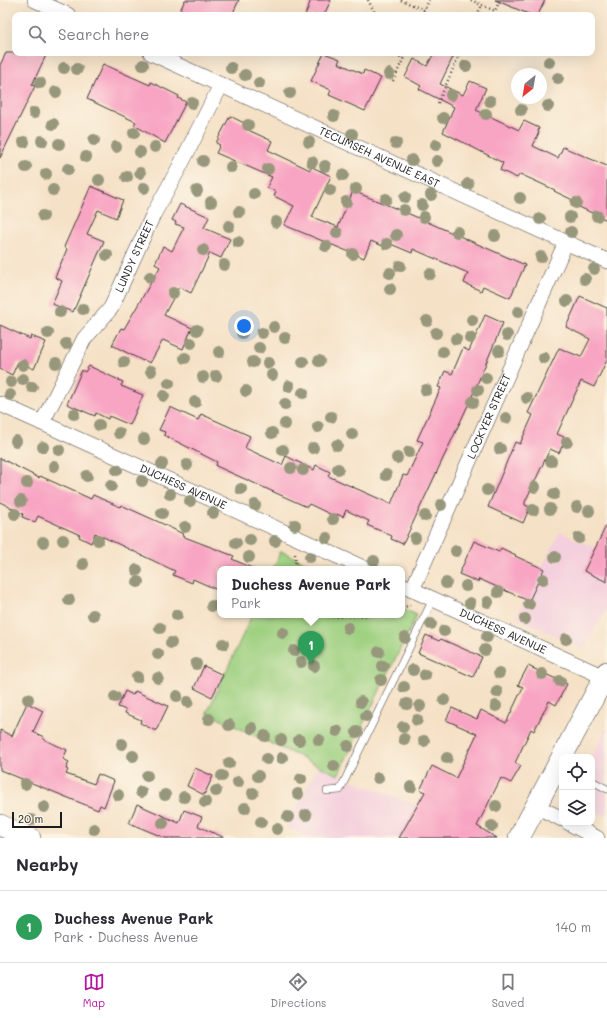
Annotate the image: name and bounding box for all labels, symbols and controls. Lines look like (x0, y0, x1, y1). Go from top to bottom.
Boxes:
search box (12, 12, 595, 56)
icon: search (26, 23, 48, 45)
text: Search here (58, 24, 149, 44)
north arrow (511, 68, 547, 104)
street label: TECUMSEH AVENUE EAST (317, 123, 442, 191)
street label: LUNDY STREET (111, 217, 157, 294)
your location (234, 316, 254, 336)
street label: LOCKYER STREET (463, 371, 514, 461)
street label: DUCHESS AVENUE (138, 460, 229, 512)
popup (217, 566, 405, 618)
text: Duchess Avenue Park (231, 574, 391, 594)
text: Park (231, 594, 261, 611)
street label: DUCHESS AVENUE (457, 604, 549, 657)
pin: 1 (298, 631, 324, 664)
map controls (559, 754, 595, 826)
button: locate (559, 754, 595, 790)
button: layers (559, 790, 595, 826)
scale bar (12, 810, 62, 829)
text: 20 m (18, 811, 43, 826)
text: Nearby (16, 853, 78, 875)
text: Duchess Avenue Park (54, 908, 213, 928)
text: 1 (26, 918, 32, 935)
text: 140 m (555, 918, 591, 935)
text: Park · Duchess Avenue (54, 928, 198, 945)
tab: Map (83, 971, 105, 1010)
tab: Directions (270, 971, 326, 1010)
tab: Saved (492, 971, 524, 1010)

